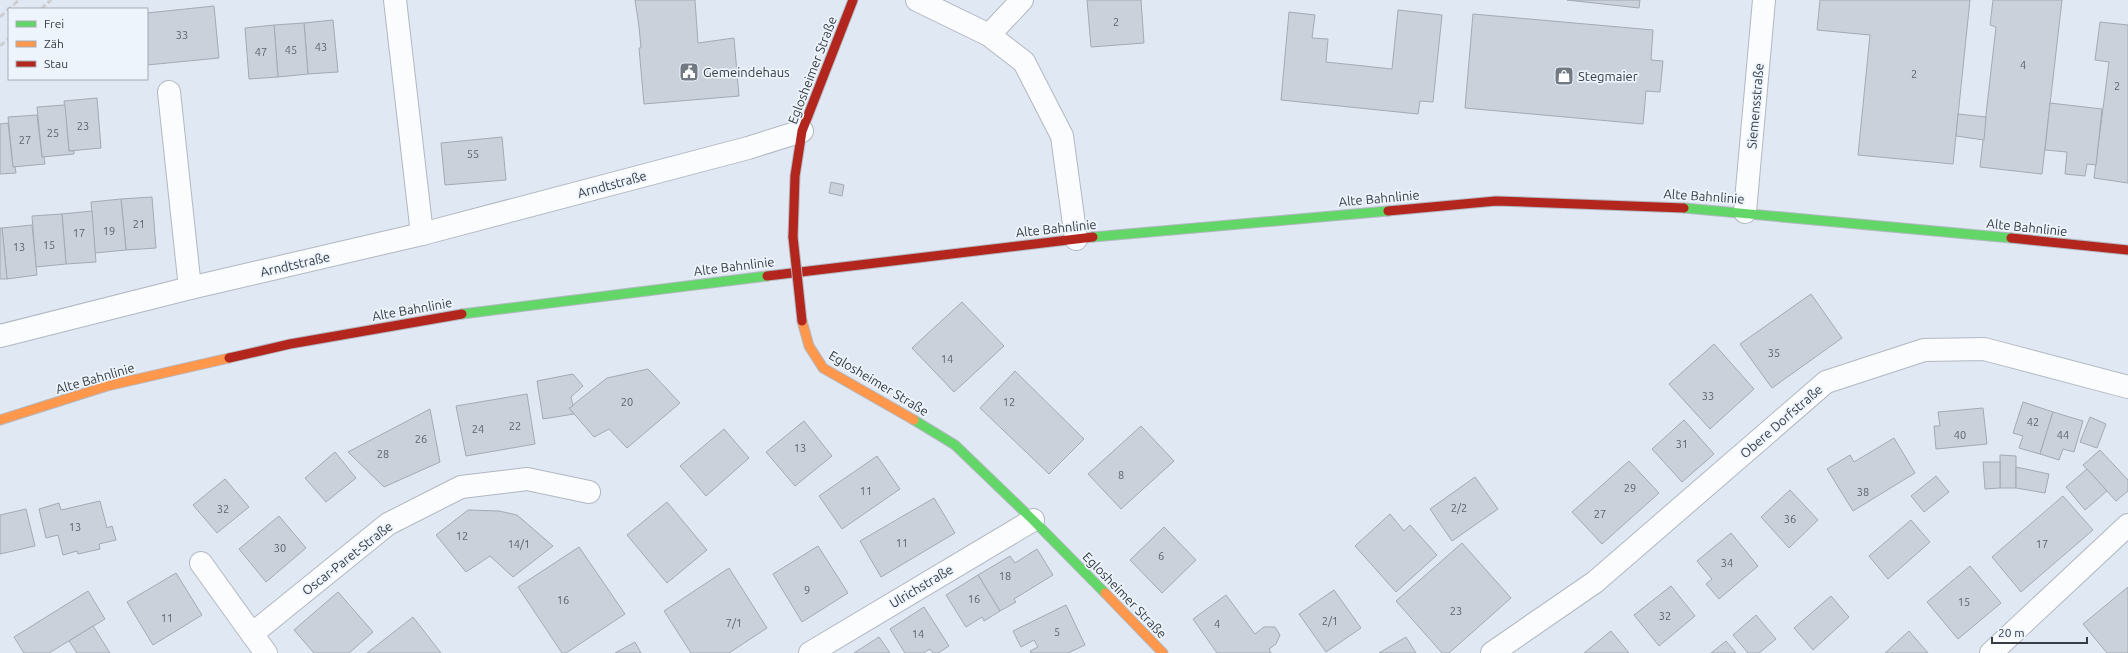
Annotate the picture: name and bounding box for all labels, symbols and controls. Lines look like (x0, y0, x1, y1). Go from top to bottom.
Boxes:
legend (8, 8, 148, 80)
street label: Eglosheimer Straße (785, 14, 839, 126)
house number: 2 (1113, 16, 1119, 28)
text: Frei (44, 17, 64, 30)
house number: 33 (176, 29, 188, 41)
text: Zäh (44, 37, 64, 50)
house number: 43 (315, 41, 327, 53)
house number: 45 (285, 44, 297, 56)
house number: 47 (255, 46, 267, 58)
text: Stau (44, 57, 68, 70)
house number: 4 (2020, 59, 2026, 71)
public building icon: Gemeindehaus (678, 61, 700, 83)
street label: Siemensstraße (1744, 63, 1766, 149)
place label: Gemeindehaus (703, 65, 790, 79)
shop icon: Stegmaier (1553, 65, 1575, 87)
house number: 2 (1911, 68, 1917, 80)
place label: Stegmaier (1578, 69, 1638, 83)
house number: 2 (2114, 80, 2120, 92)
house number: 23 (77, 120, 89, 132)
house number: 25 (47, 127, 59, 139)
house number: 27 (19, 134, 31, 146)
house number: 55 (467, 148, 479, 160)
street label: Arndtstraße (576, 168, 648, 200)
street label: Alte Bahnlinie (1663, 186, 1745, 206)
street label: Alte Bahnlinie (1338, 187, 1420, 209)
street label: Alte Bahnlinie (1986, 216, 2068, 238)
street label: Alte Bahnlinie (1015, 217, 1097, 239)
house number: 21 (133, 218, 145, 230)
house number: 19 (103, 225, 115, 237)
house number: 17 (73, 227, 85, 239)
house number: 15 (43, 239, 55, 251)
house number: 13 (13, 241, 25, 253)
street label: Arndtstraße (259, 249, 331, 279)
street label: Alte Bahnlinie (693, 254, 775, 278)
street label: Alte Bahnlinie (371, 295, 453, 323)
house number: 35 (1768, 347, 1780, 359)
street label: Eglosheimer Straße (827, 348, 931, 418)
house number: 14 (941, 353, 953, 365)
street label: Alte Bahnlinie (54, 360, 136, 396)
street label: Obere Dorfstraße (1737, 382, 1825, 460)
house number: 33 (1702, 390, 1714, 402)
house number: 20 (621, 396, 633, 408)
house number: 12 (1003, 396, 1015, 408)
house number: 42 (2027, 416, 2039, 428)
house number: 22 (509, 420, 521, 432)
house number: 24 (472, 423, 484, 435)
house number: 40 (1954, 429, 1966, 441)
house number: 44 (2057, 429, 2069, 441)
house number: 26 (415, 433, 427, 445)
house number: 31 (1676, 438, 1688, 450)
house number: 13 (794, 442, 806, 454)
house number: 28 (377, 448, 389, 460)
house number: 8 (1118, 469, 1124, 481)
house number: 29 (1624, 482, 1636, 494)
house number: 11 (860, 485, 872, 497)
house number: 38 (1857, 486, 1869, 498)
house number: 2/2 (1451, 502, 1467, 514)
house number: 32 (217, 503, 229, 515)
house number: 27 (1594, 508, 1606, 520)
house number: 36 (1784, 513, 1796, 525)
street label: Oscar-Paret-Straße (299, 519, 395, 597)
house number: 13 (69, 521, 81, 533)
house number: 12 (456, 530, 468, 542)
house number: 11 (896, 537, 908, 549)
house number: 14/1 (508, 538, 530, 550)
house number: 17 (2036, 538, 2048, 550)
house number: 30 (274, 542, 286, 554)
street label: Eglosheimer Straße (1080, 549, 1170, 641)
house number: 6 (1158, 550, 1164, 562)
house number: 34 (1721, 557, 1733, 569)
street label: Ulrichstraße (887, 562, 955, 610)
house number: 18 (999, 570, 1011, 582)
house number: 9 (804, 584, 810, 596)
house number: 16 (968, 593, 980, 605)
house number: 16 (557, 594, 569, 606)
house number: 15 (1958, 596, 1970, 608)
house number: 23 (1450, 605, 1462, 617)
house number: 32 (1659, 610, 1671, 622)
house number: 11 (161, 612, 173, 624)
house number: 2/1 (1322, 615, 1338, 627)
house number: 7/1 (726, 617, 742, 629)
house number: 4 (1214, 618, 1220, 630)
scale bar (1992, 619, 2087, 645)
house number: 5 (1054, 626, 1060, 638)
text: 20 m (1998, 626, 2025, 639)
house number: 14 (912, 628, 924, 640)

